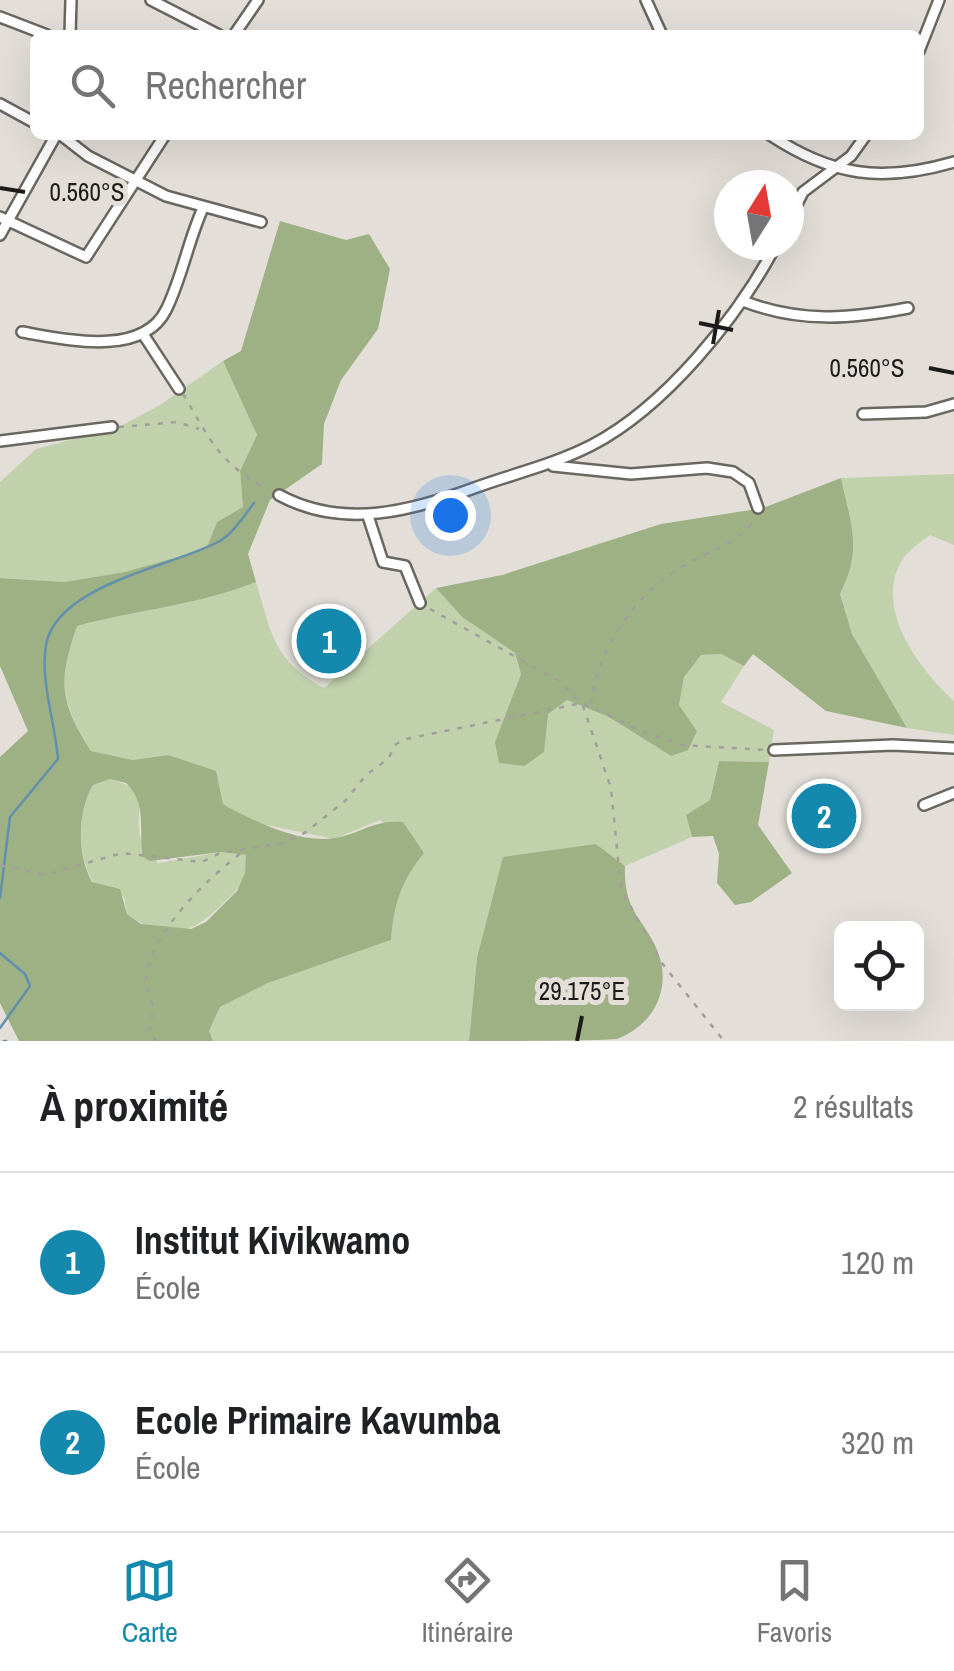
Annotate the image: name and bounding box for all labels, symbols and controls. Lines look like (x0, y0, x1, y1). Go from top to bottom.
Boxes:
search box (30, 30, 924, 140)
icon: search (65, 58, 120, 113)
text: Rechercher (145, 60, 306, 111)
north arrow (714, 170, 804, 260)
text: 0.560°S (50, 175, 124, 209)
text: 0.560°S (830, 351, 904, 385)
your location (425, 490, 476, 541)
pin: 1 (296, 604, 362, 678)
pin: 2 (792, 778, 856, 854)
map controls (834, 921, 924, 1011)
button: locate (834, 921, 924, 1011)
text: 29.175°E (539, 974, 625, 1008)
text: À proximité (40, 1078, 228, 1134)
text: 2 résultats (793, 1085, 914, 1128)
text: Institut Kivikwamo (135, 1215, 410, 1266)
text: 1 (65, 1241, 80, 1284)
text: 120 m (841, 1241, 914, 1284)
text: École (135, 1266, 201, 1309)
text: Ecole Primaire Kavumba (135, 1395, 500, 1446)
text: 2 (65, 1421, 80, 1464)
text: 320 m (841, 1421, 914, 1464)
text: École (135, 1446, 201, 1489)
tab: Carte (122, 1553, 178, 1651)
tab: Itinéraire (421, 1553, 513, 1651)
tab: Favoris (757, 1553, 832, 1651)

